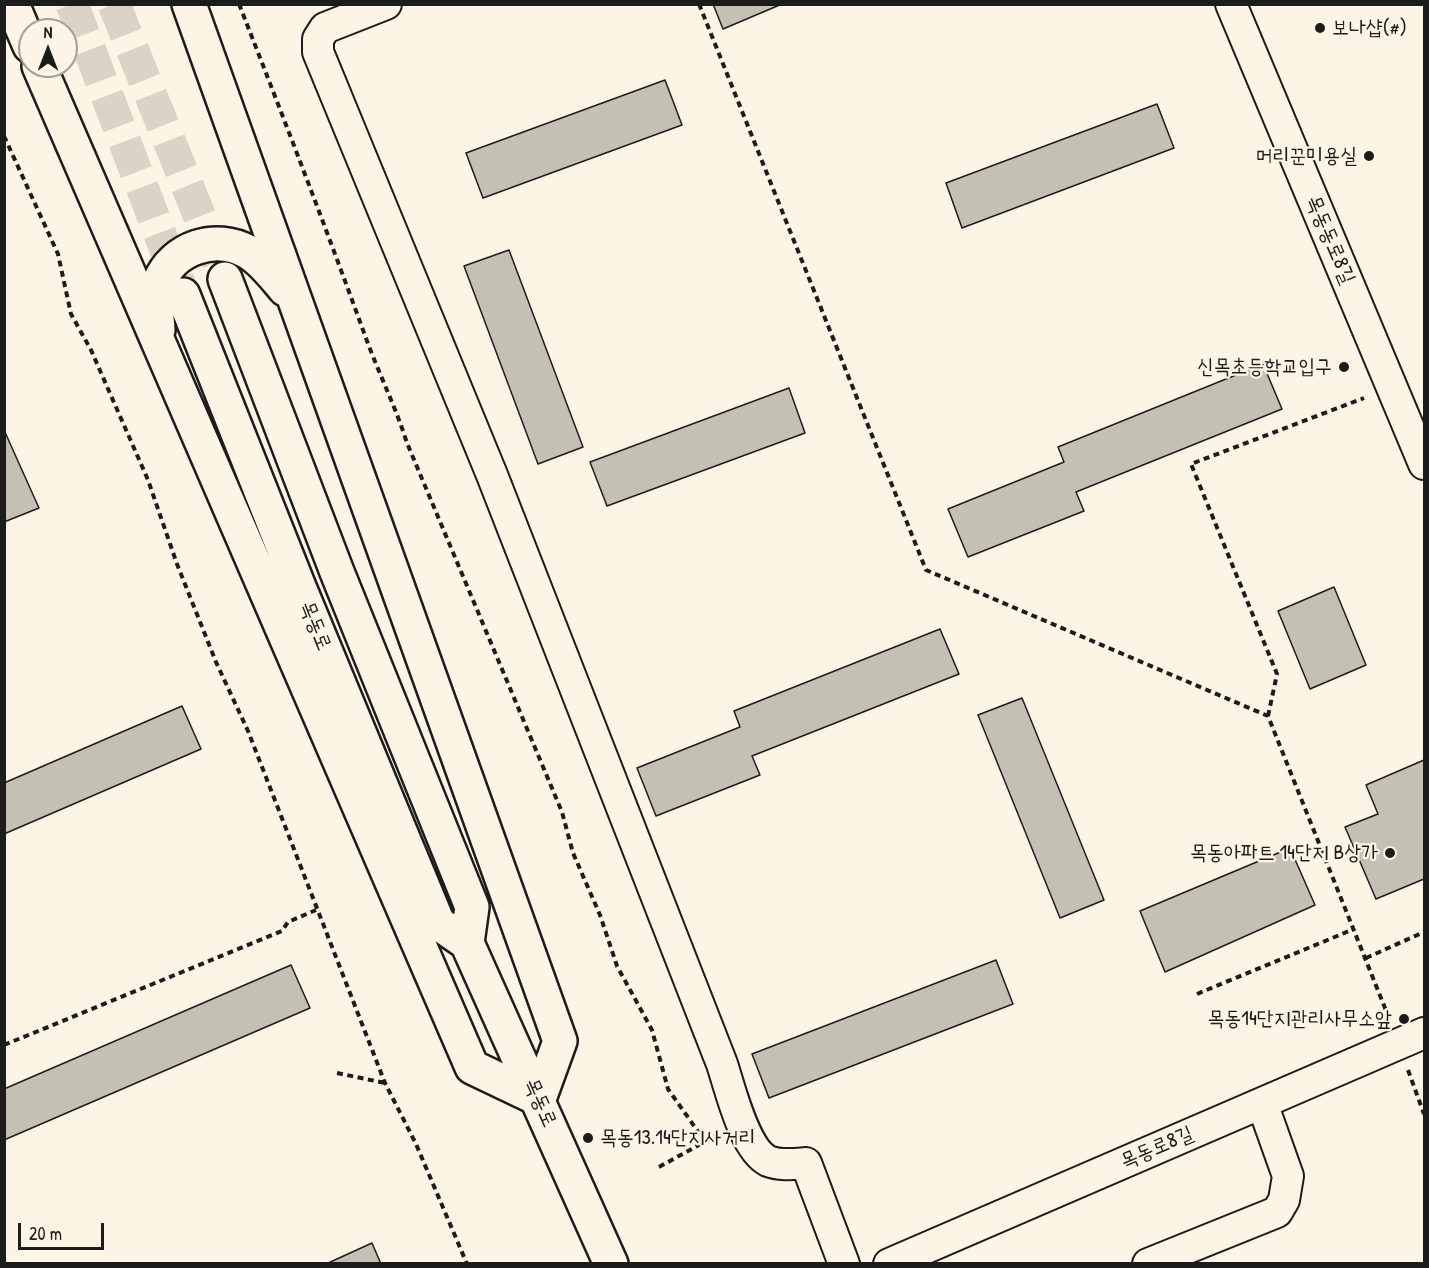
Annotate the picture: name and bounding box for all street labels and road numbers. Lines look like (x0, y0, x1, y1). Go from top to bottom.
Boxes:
street label: 목동동로8길 (1300, 192, 1360, 288)
street label: 목동로 (294, 598, 336, 654)
street label: 목동로 (518, 1075, 562, 1131)
street label: 목동로8길 (1117, 1121, 1197, 1175)

